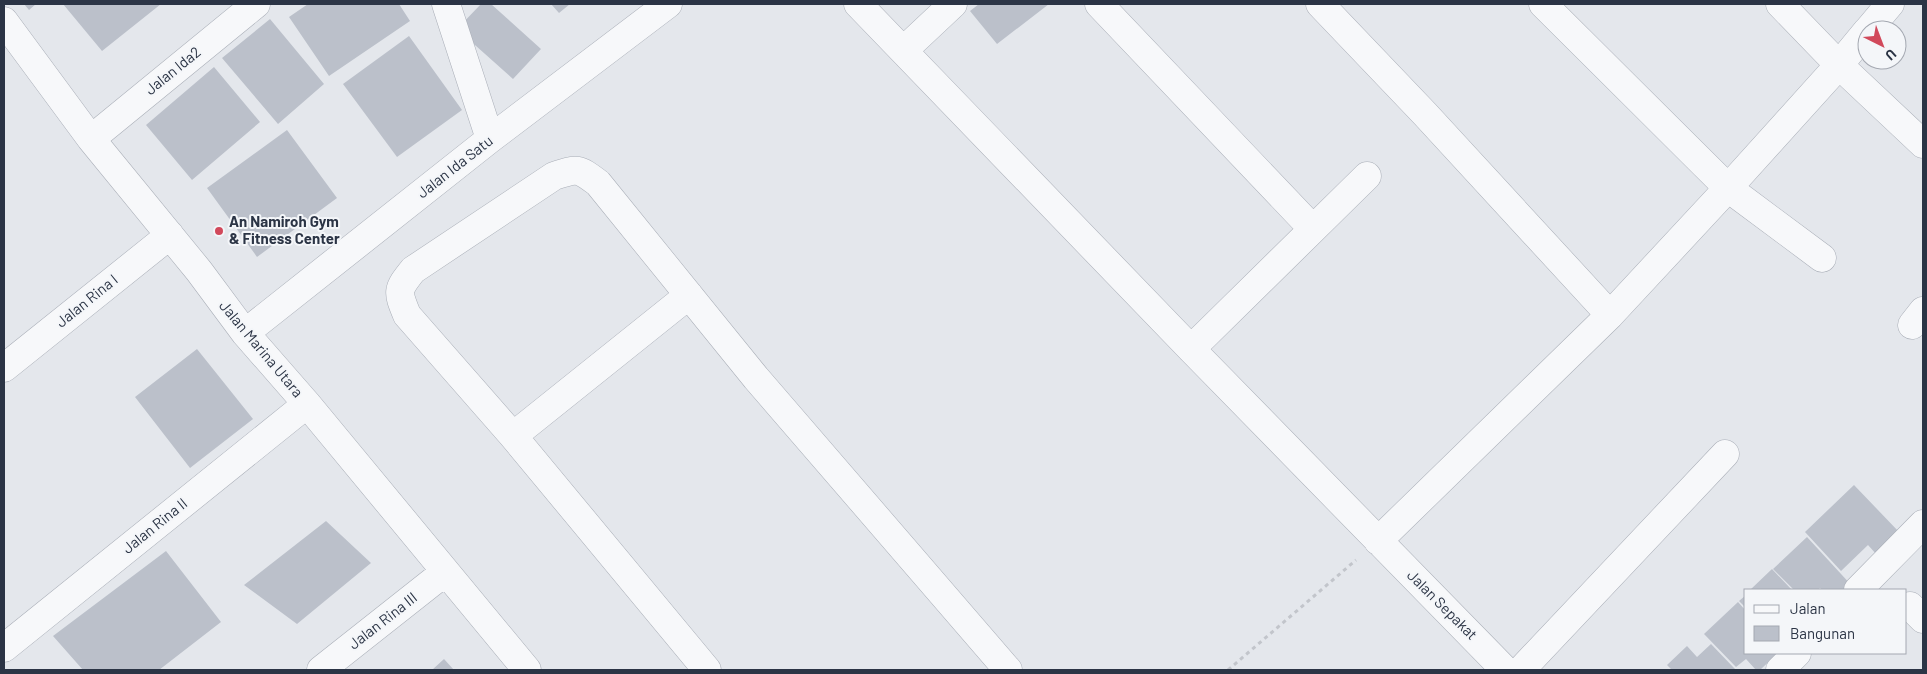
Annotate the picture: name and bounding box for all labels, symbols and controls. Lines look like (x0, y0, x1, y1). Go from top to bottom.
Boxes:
north arrow (1857, 20, 1907, 70)
street label: Jalan Ida2 (141, 42, 204, 98)
text: U (1882, 46, 1900, 64)
street label: Jalan Ida Satu (413, 131, 496, 201)
place label: An Namiroh Gym & Fitness Center (229, 212, 340, 247)
marker: An Namiroh Gym & Fitness Center (213, 225, 225, 237)
street label: Jalan Rina I (52, 270, 121, 331)
street label: Jalan Marina Utara (216, 296, 308, 400)
street label: Jalan Rina II (118, 494, 190, 557)
street label: Jalan Sepakat (1404, 566, 1481, 643)
street label: Jalan Rina III (345, 588, 420, 653)
legend (1744, 589, 1907, 654)
text: Jalan (1790, 599, 1826, 617)
text: Bangunan (1790, 624, 1855, 642)

